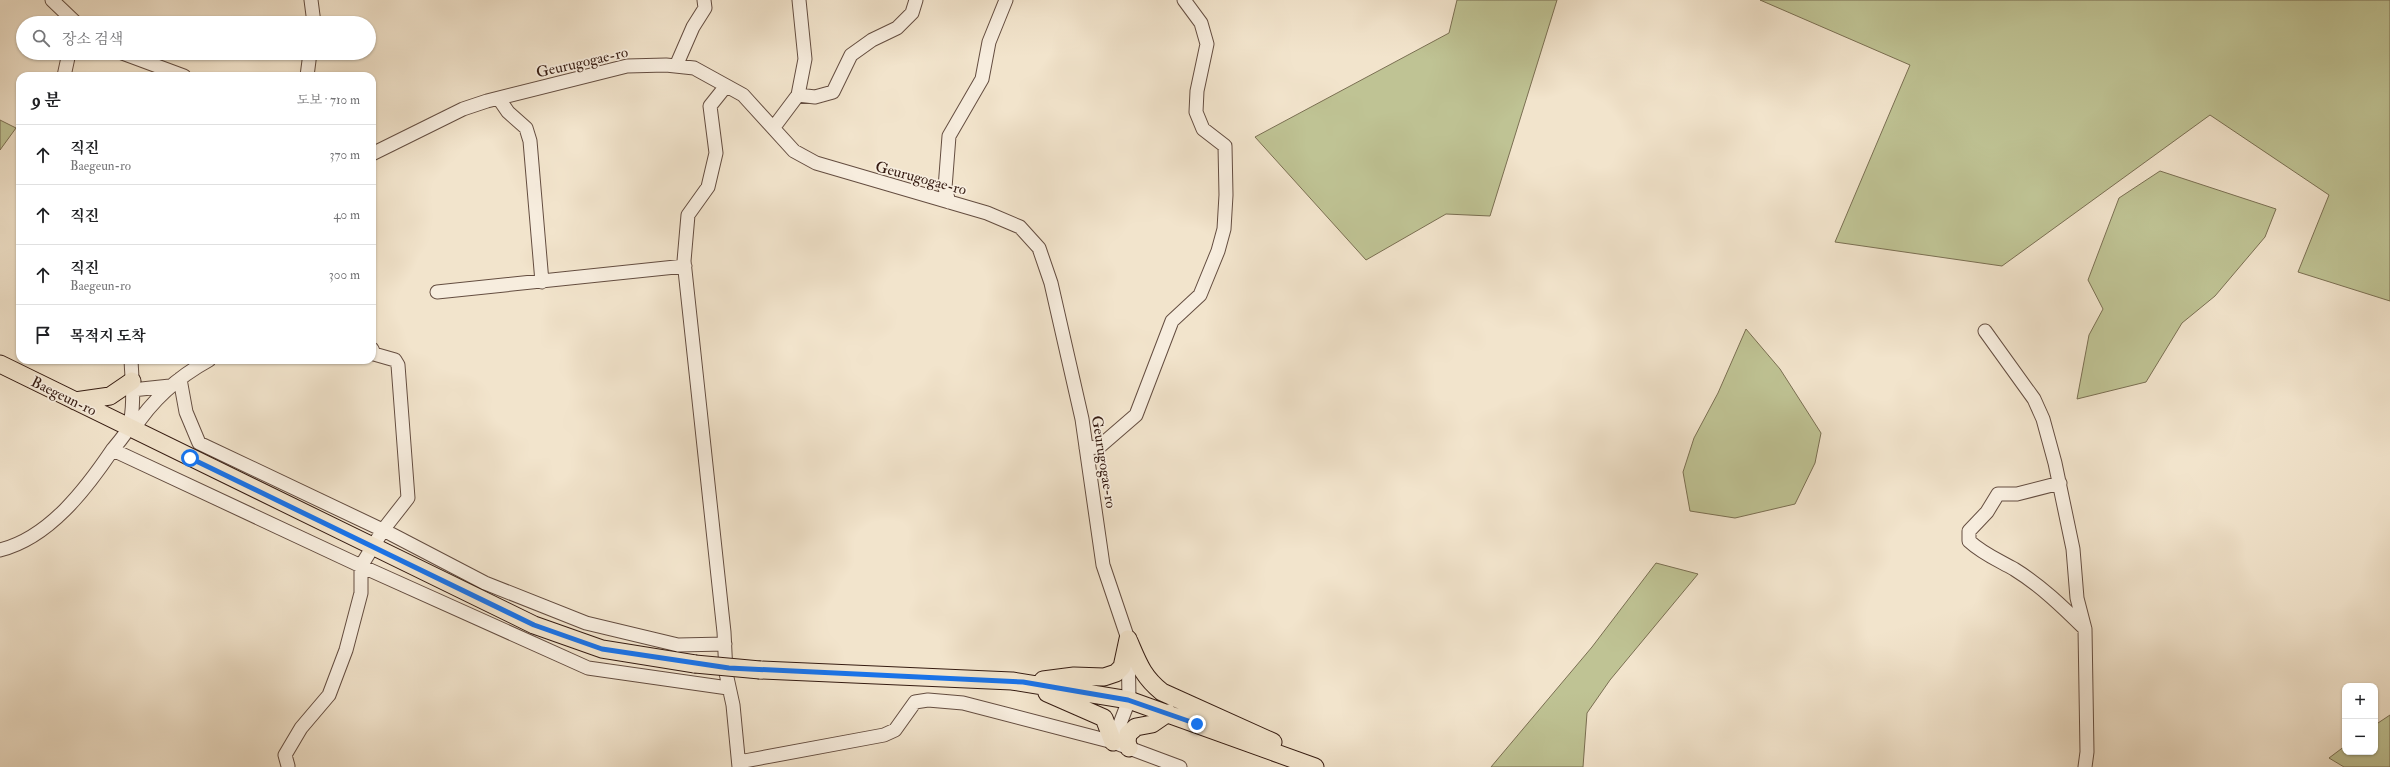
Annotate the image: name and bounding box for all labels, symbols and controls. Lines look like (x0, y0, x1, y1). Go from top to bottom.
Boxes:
search box (16, 16, 376, 60)
icon: search (30, 27, 52, 49)
text: 장소 검색 (62, 30, 123, 49)
street label: Geurugogae-ro (534, 43, 630, 82)
text: 9 분 (32, 90, 61, 111)
text: 도보 · 710 m (297, 92, 360, 108)
text: 직진 (70, 139, 99, 158)
icon: ahead (32, 144, 54, 166)
text: 370 m (330, 147, 360, 163)
street label: Geurugogae-ro (873, 157, 968, 200)
text: Baegeun-ro (70, 158, 131, 174)
icon: ahead (32, 204, 54, 226)
text: 직진 (70, 207, 99, 226)
text: 40 m (334, 207, 360, 223)
text: 직진 (70, 259, 99, 278)
icon: ahead (32, 264, 54, 286)
text: 300 m (329, 267, 360, 283)
text: Baegeun-ro (70, 278, 131, 294)
icon: arrive (32, 324, 54, 346)
text: 목적지 도착 (70, 327, 146, 346)
street label: Baegeun-ro (28, 372, 100, 420)
street label: Geurugogae-ro (1087, 414, 1120, 510)
route start (181, 449, 199, 467)
map controls (2342, 683, 2378, 755)
button: + (2342, 683, 2378, 719)
route end (1188, 715, 1206, 733)
button: − (2342, 719, 2378, 755)

